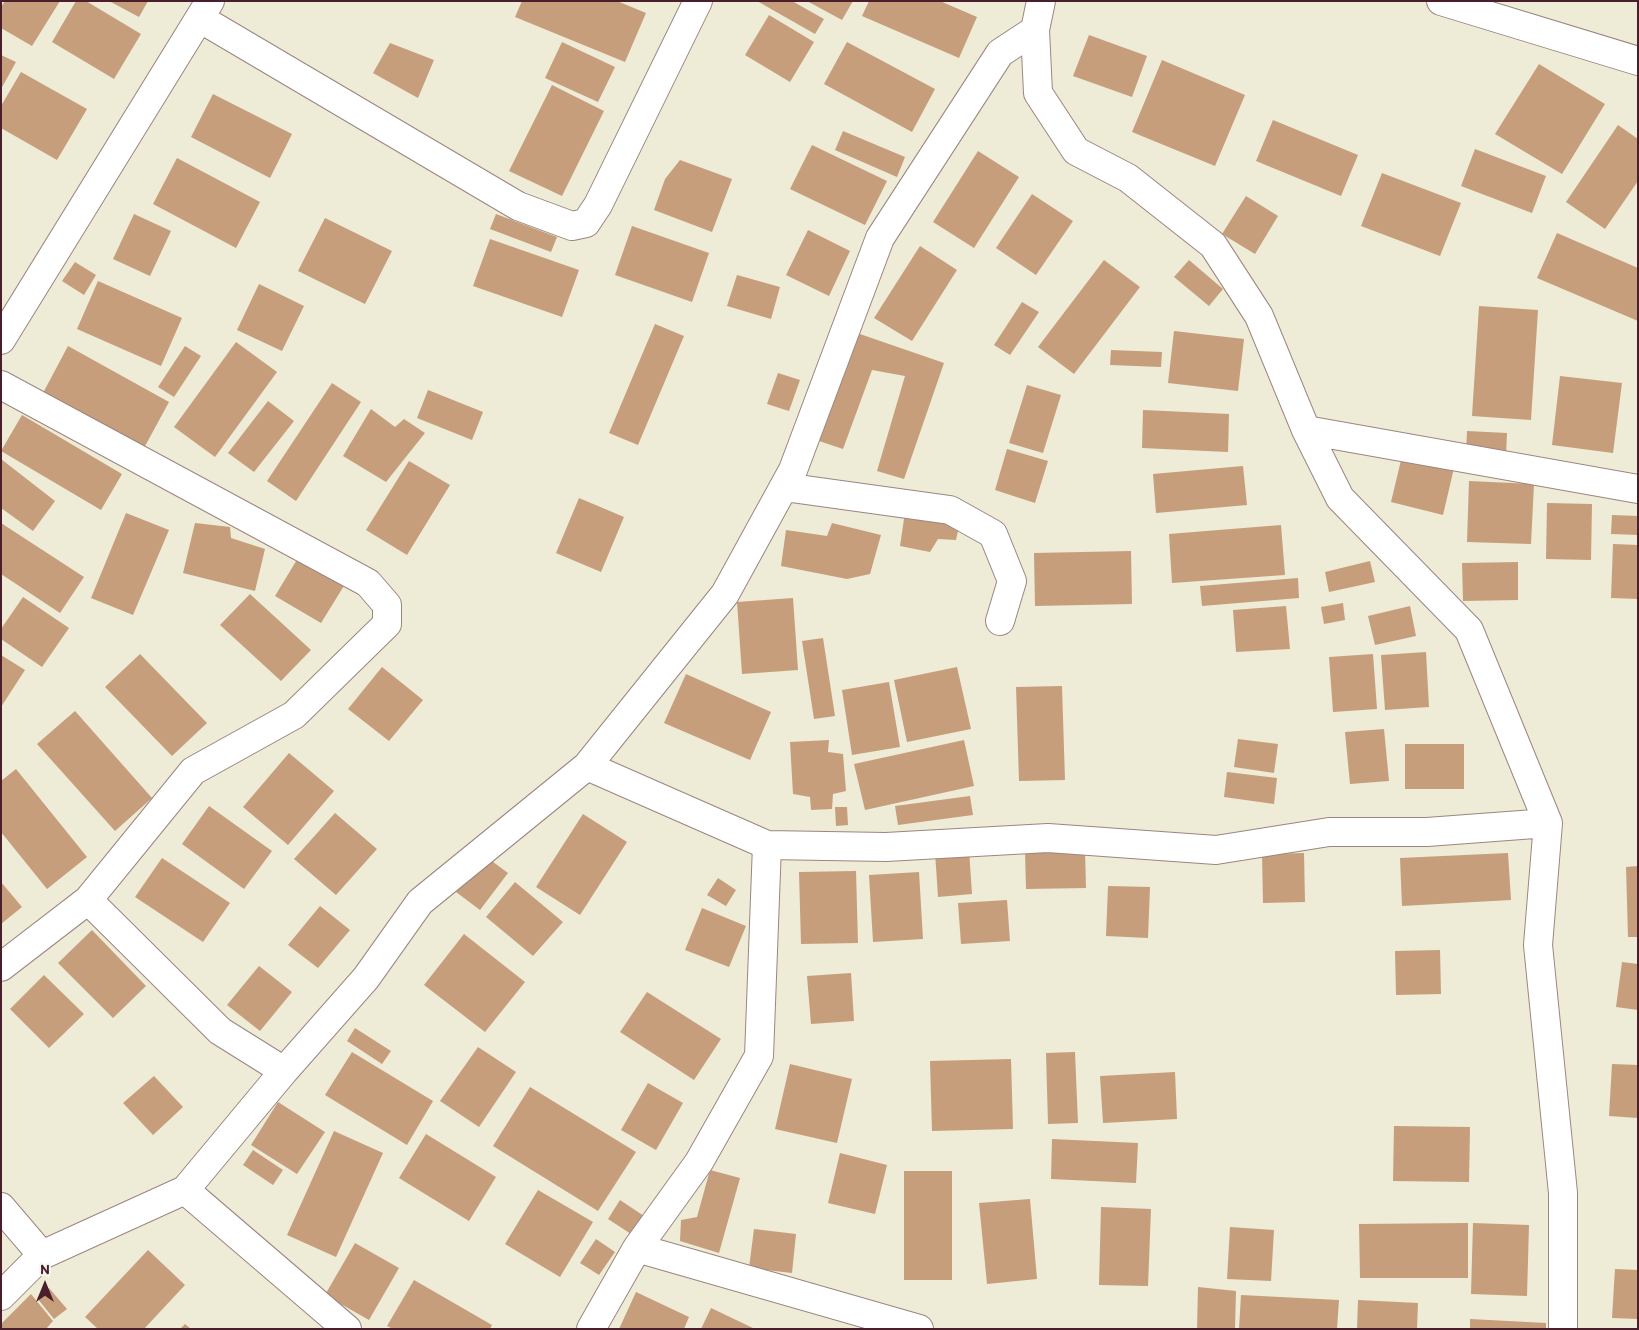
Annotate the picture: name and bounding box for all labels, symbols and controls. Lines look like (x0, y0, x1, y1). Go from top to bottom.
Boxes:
north arrow (20, 1260, 70, 1310)
text: N (40, 1261, 50, 1278)

